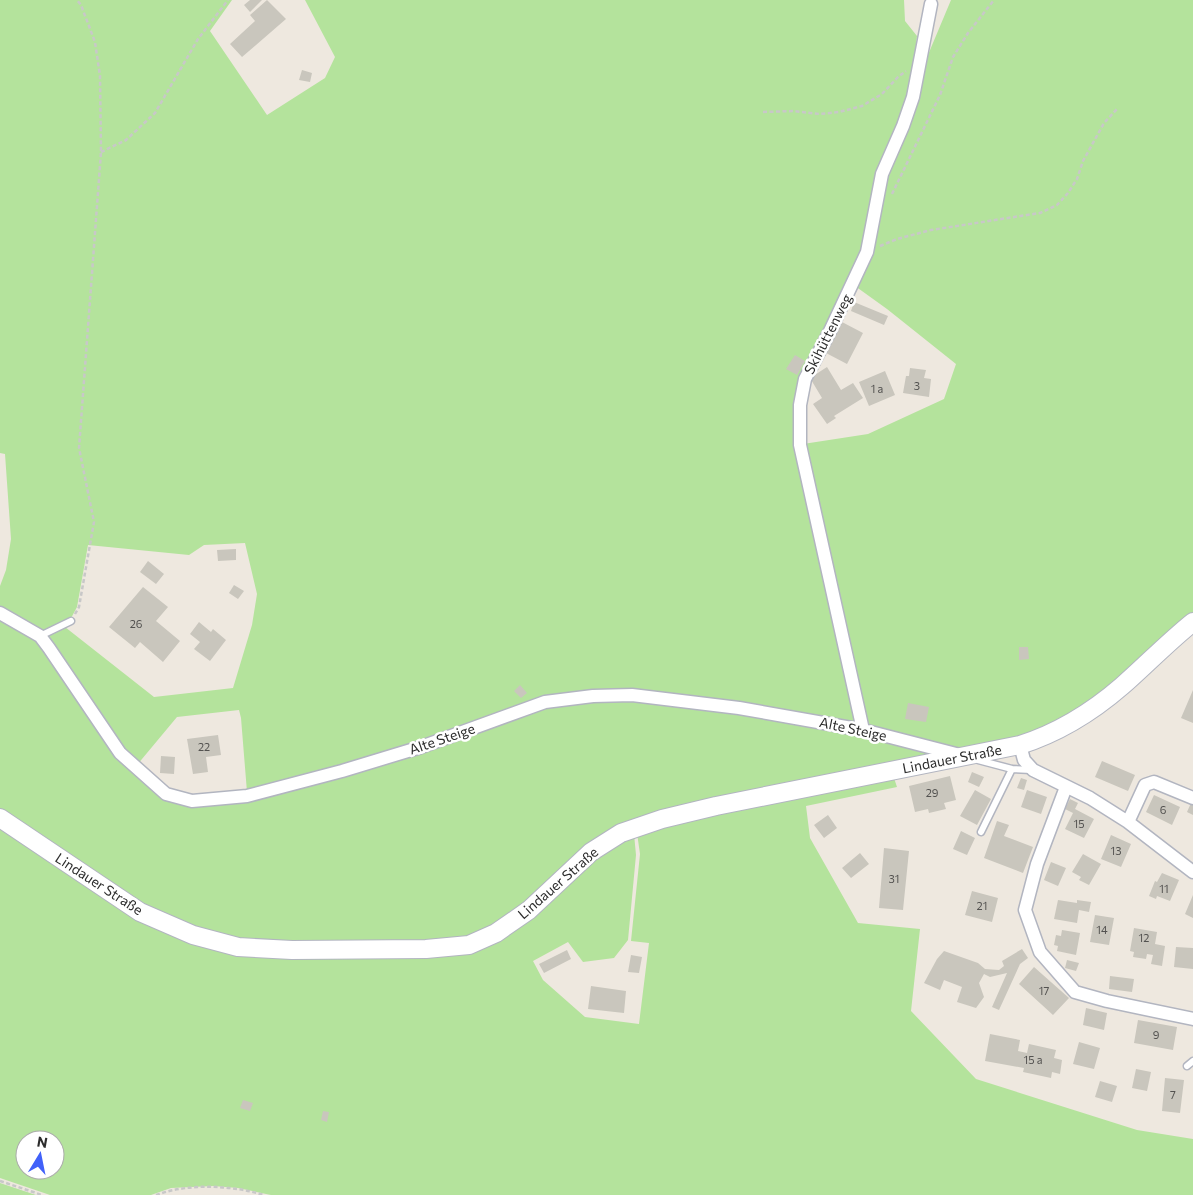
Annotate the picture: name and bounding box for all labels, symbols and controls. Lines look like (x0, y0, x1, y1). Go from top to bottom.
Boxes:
street label: Skihüttenweg (800, 290, 855, 377)
house number: 3 (914, 379, 920, 392)
house number: 1 a (871, 382, 883, 395)
house number: 26 (130, 617, 143, 630)
street label: Alte Steige (818, 713, 888, 744)
street label: Alte Steige (407, 719, 477, 758)
house number: 22 (198, 740, 210, 753)
street label: Lindauer Straße (901, 741, 1003, 776)
house number: 29 (926, 786, 939, 799)
house number: 6 (1160, 803, 1167, 816)
house number: 15 (1073, 817, 1085, 830)
street label: Lindauer Straße (514, 843, 601, 922)
house number: 13 (1111, 844, 1121, 857)
street label: Lindauer Straße (52, 849, 146, 918)
house number: 31 (889, 872, 899, 885)
house number: 11 (1159, 882, 1169, 895)
house number: 21 (977, 899, 987, 912)
house number: 14 (1096, 923, 1108, 936)
house number: 12 (1139, 931, 1149, 944)
house number: 17 (1039, 984, 1049, 997)
house number: 9 (1153, 1028, 1160, 1041)
house number: 15 a (1024, 1053, 1042, 1066)
house number: 7 (1170, 1088, 1176, 1101)
north arrow (15, 1130, 65, 1180)
text: N (36, 1132, 49, 1151)

